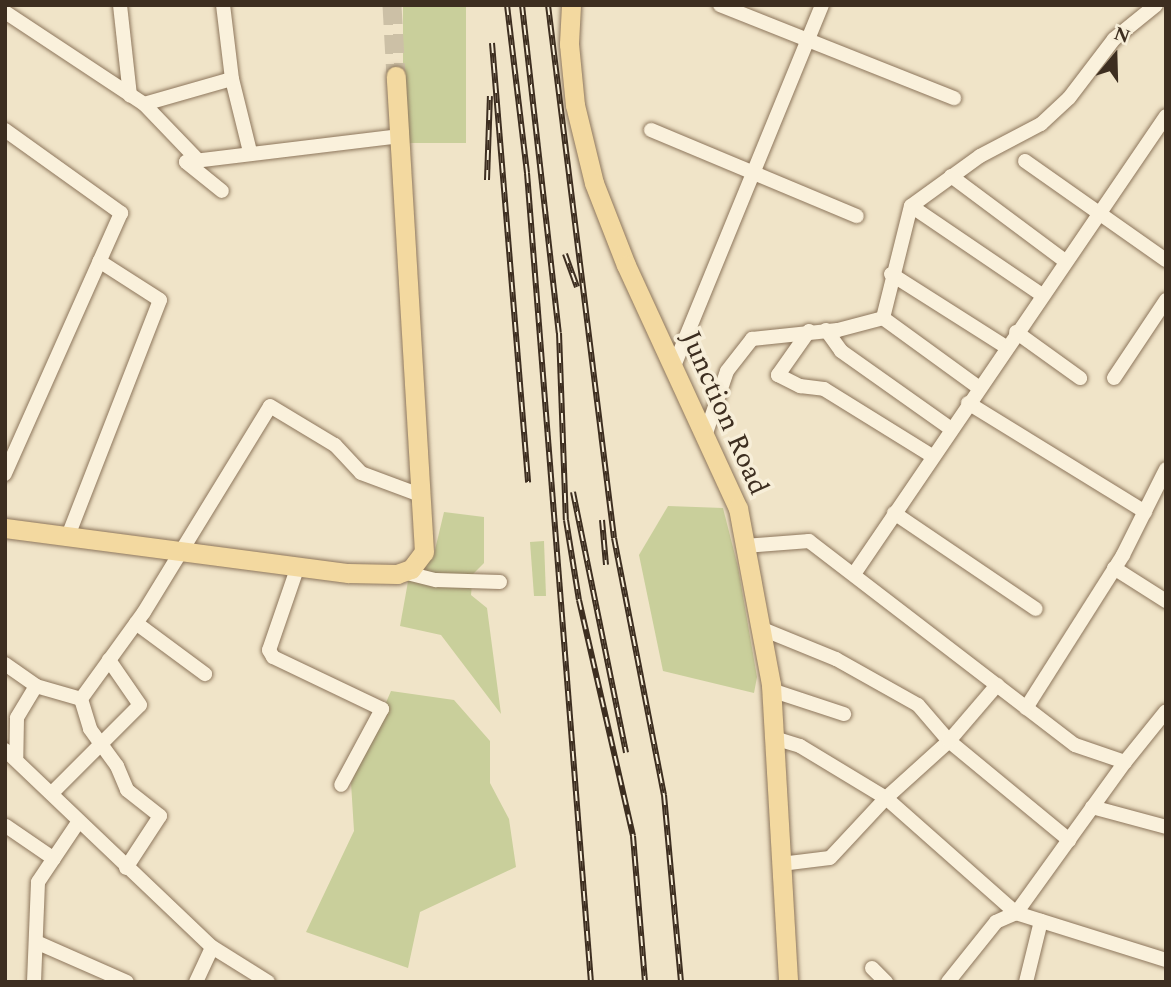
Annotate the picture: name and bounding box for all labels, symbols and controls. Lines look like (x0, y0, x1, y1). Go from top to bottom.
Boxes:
text: N (1110, 19, 1134, 52)
north arrow (1080, 21, 1150, 91)
street label: Junction Road (673, 326, 775, 500)

